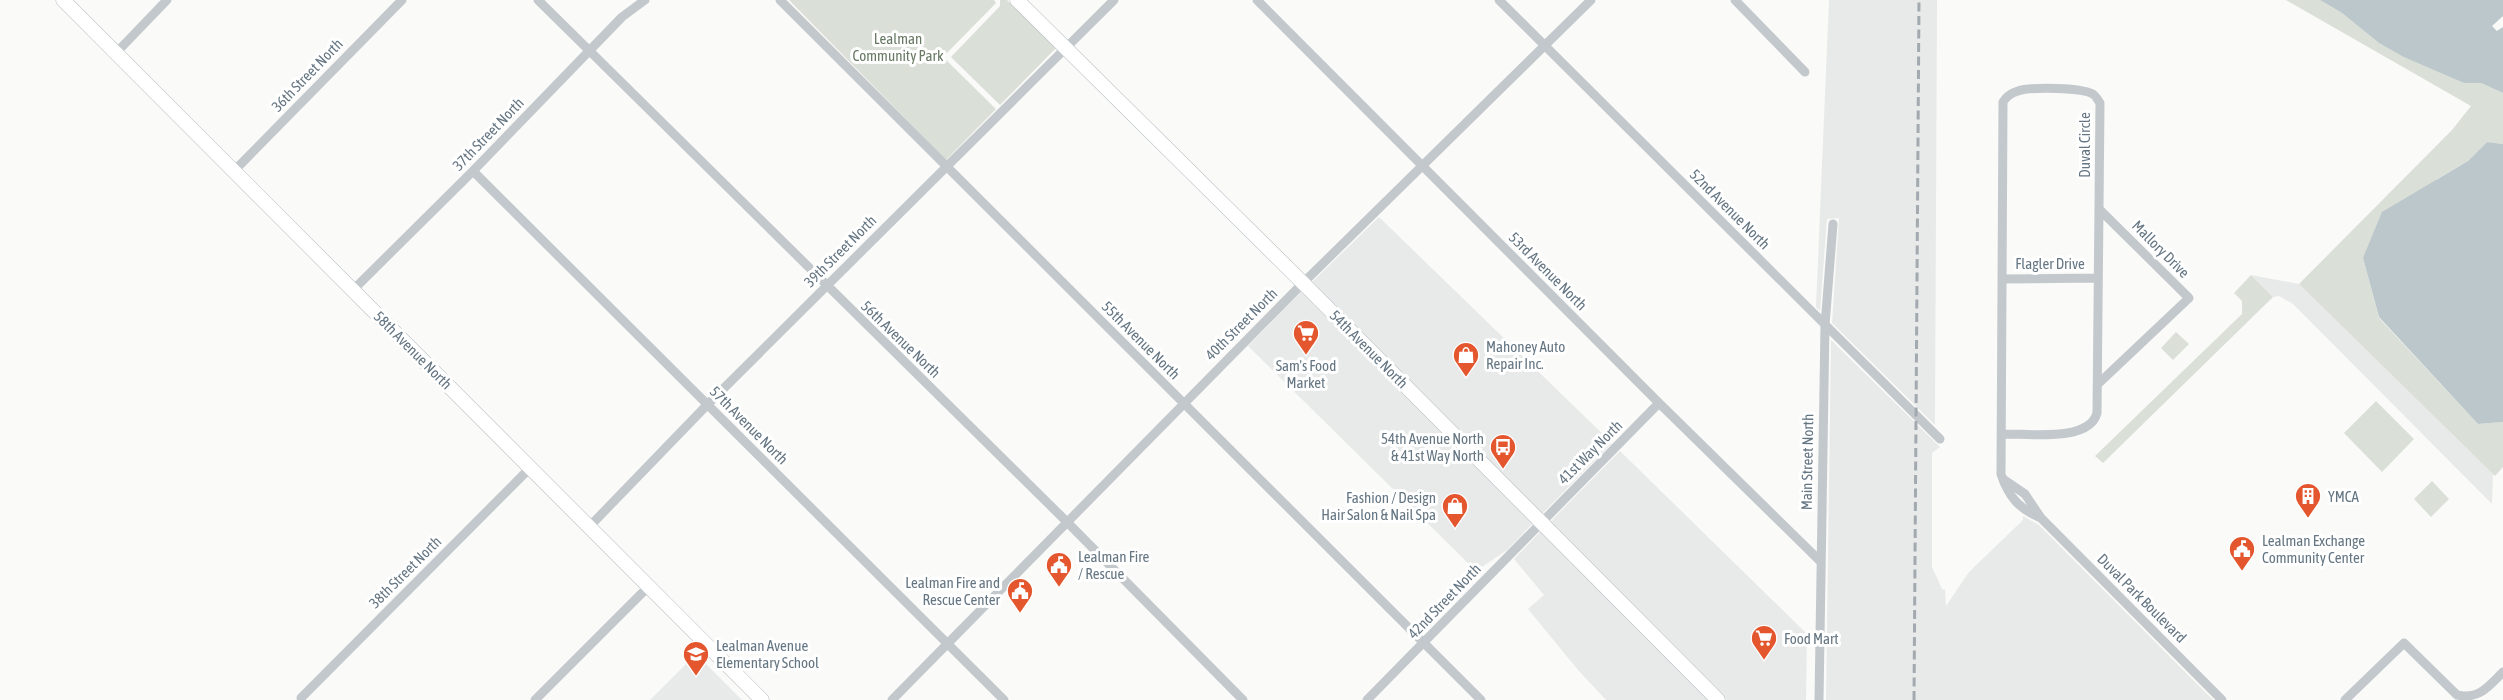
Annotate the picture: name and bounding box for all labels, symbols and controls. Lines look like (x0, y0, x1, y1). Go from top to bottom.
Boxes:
park label: Lealman Community Park (853, 30, 944, 64)
street label: 36th Street North (268, 35, 346, 115)
street label: 37th Street North (449, 94, 527, 174)
street label: Duval Circle (2076, 112, 2093, 178)
street label: 52nd Avenue North (1687, 166, 1773, 252)
street label: 39th Street North (801, 212, 879, 290)
street label: Mallory Drive (2129, 217, 2193, 281)
street label: 53rd Avenue North (1506, 229, 1590, 313)
street label: Flagler Drive (2015, 255, 2085, 272)
street label: 40th Street North (1202, 285, 1280, 363)
street label: 56th Avenue North (858, 297, 944, 381)
street label: 55th Avenue North (1099, 298, 1183, 382)
street label: 54th Avenue North (1327, 307, 1411, 391)
street label: 58th Avenue North (371, 308, 455, 392)
supermarket icon: Sam's Food Market (1291, 318, 1321, 356)
place label: Mahoney Auto Repair Inc. (1486, 338, 1565, 372)
shop icon: Mahoney Auto Repair Inc. (1451, 340, 1481, 378)
place label: Sam's Food Market (1276, 357, 1336, 391)
street label: 57th Avenue North (707, 383, 791, 467)
street label: Main Street North (1798, 414, 1816, 510)
street label: 41st Way North (1555, 417, 1625, 487)
place label: 54th Avenue North & 41st Way North (1381, 430, 1484, 464)
bus stop icon: 54th Avenue North & 41st Way North (1488, 432, 1518, 470)
building icon: YMCA (2293, 481, 2323, 519)
place label: YMCA (2328, 488, 2359, 505)
place label: Fashion / Design Hair Salon & Nail Spa (1321, 489, 1436, 523)
shop icon: Fashion / Design Hair Salon & Nail Spa (1440, 491, 1470, 529)
place label: Lealman Exchange Community Center (2262, 532, 2365, 566)
street label: 38th Street North (366, 533, 444, 611)
public building icon: Lealman Exchange Community Center (2227, 534, 2257, 572)
place label: Lealman Fire / Rescue (1078, 548, 1150, 582)
public building icon: Lealman Fire / Rescue (1044, 550, 1074, 588)
street label: Duval Park Boulevard (2094, 550, 2190, 646)
street label: 42nd Street North (1404, 560, 1484, 642)
place label: Lealman Fire and Rescue Center (905, 574, 1001, 608)
public building icon: Lealman Fire and Rescue Center (1005, 576, 1035, 614)
supermarket icon: Food Mart (1749, 623, 1779, 661)
place label: Food Mart (1784, 630, 1839, 647)
place label: Lealman Avenue Elementary School (716, 637, 819, 671)
school or university icon: Lealman Avenue Elementary School (681, 639, 711, 677)

